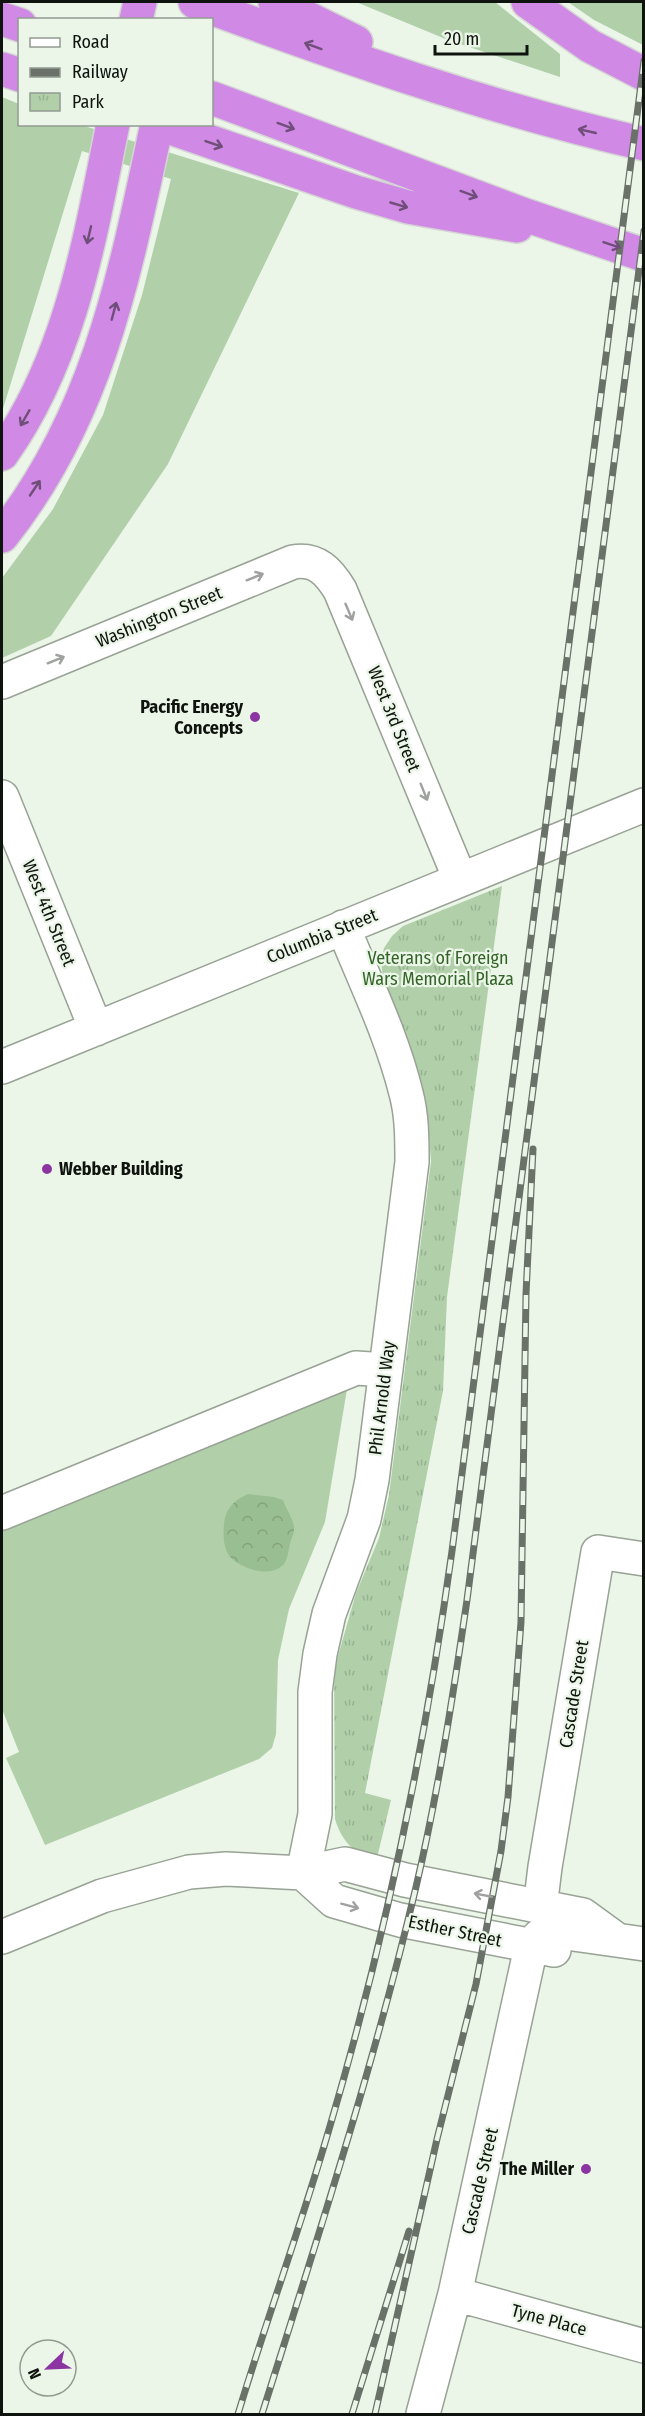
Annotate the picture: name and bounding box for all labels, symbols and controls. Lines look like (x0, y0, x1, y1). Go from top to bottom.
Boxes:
legend (18, 18, 213, 126)
scale bar (435, 18, 526, 56)
text: 20 m (444, 28, 479, 50)
text: Road (72, 31, 109, 53)
one-way arrow (304, 39, 323, 50)
text: Railway (72, 61, 128, 83)
text: Park (72, 91, 105, 113)
one-way arrow (276, 121, 295, 132)
one-way arrow (577, 125, 597, 136)
one-way arrow (204, 139, 223, 150)
one-way arrow (459, 189, 477, 200)
one-way arrow (389, 200, 408, 211)
one-way arrow (83, 225, 94, 244)
one-way arrow (602, 240, 621, 251)
one-way arrow (109, 302, 121, 321)
one-way arrow (18, 409, 30, 426)
one-way arrow (29, 481, 41, 497)
one-way arrow (245, 571, 264, 582)
street label: Washington Street (93, 582, 226, 652)
one-way arrow (344, 602, 355, 620)
one-way arrow (46, 654, 64, 665)
street label: West 3rd Street (363, 663, 425, 775)
place label: Pacific Energy Concepts (140, 696, 243, 739)
marker: Pacific Energy Concepts (248, 710, 262, 724)
one-way arrow (419, 782, 430, 801)
street label: West 4th Street (18, 857, 80, 969)
street label: Columbia Street (263, 904, 381, 968)
park label: Veterans of Foreign Wars Memorial Plaza (362, 947, 514, 990)
place label: Webber Building (59, 1158, 183, 1180)
marker: Webber Building (40, 1162, 54, 1176)
street label: Phil Arnold Way (364, 1340, 400, 1456)
street label: Cascade Street (555, 1638, 593, 1749)
one-way arrow (474, 1889, 494, 1900)
one-way arrow (340, 1900, 359, 1912)
street label: Esther Street (406, 1910, 504, 1952)
street label: Cascade Street (457, 2125, 503, 2236)
place label: The Miller (500, 2158, 574, 2180)
marker: The Miller (579, 2162, 593, 2176)
street label: Tyne Place (509, 2299, 589, 2341)
north arrow (18, 2338, 78, 2398)
text: N (24, 2366, 45, 2382)

